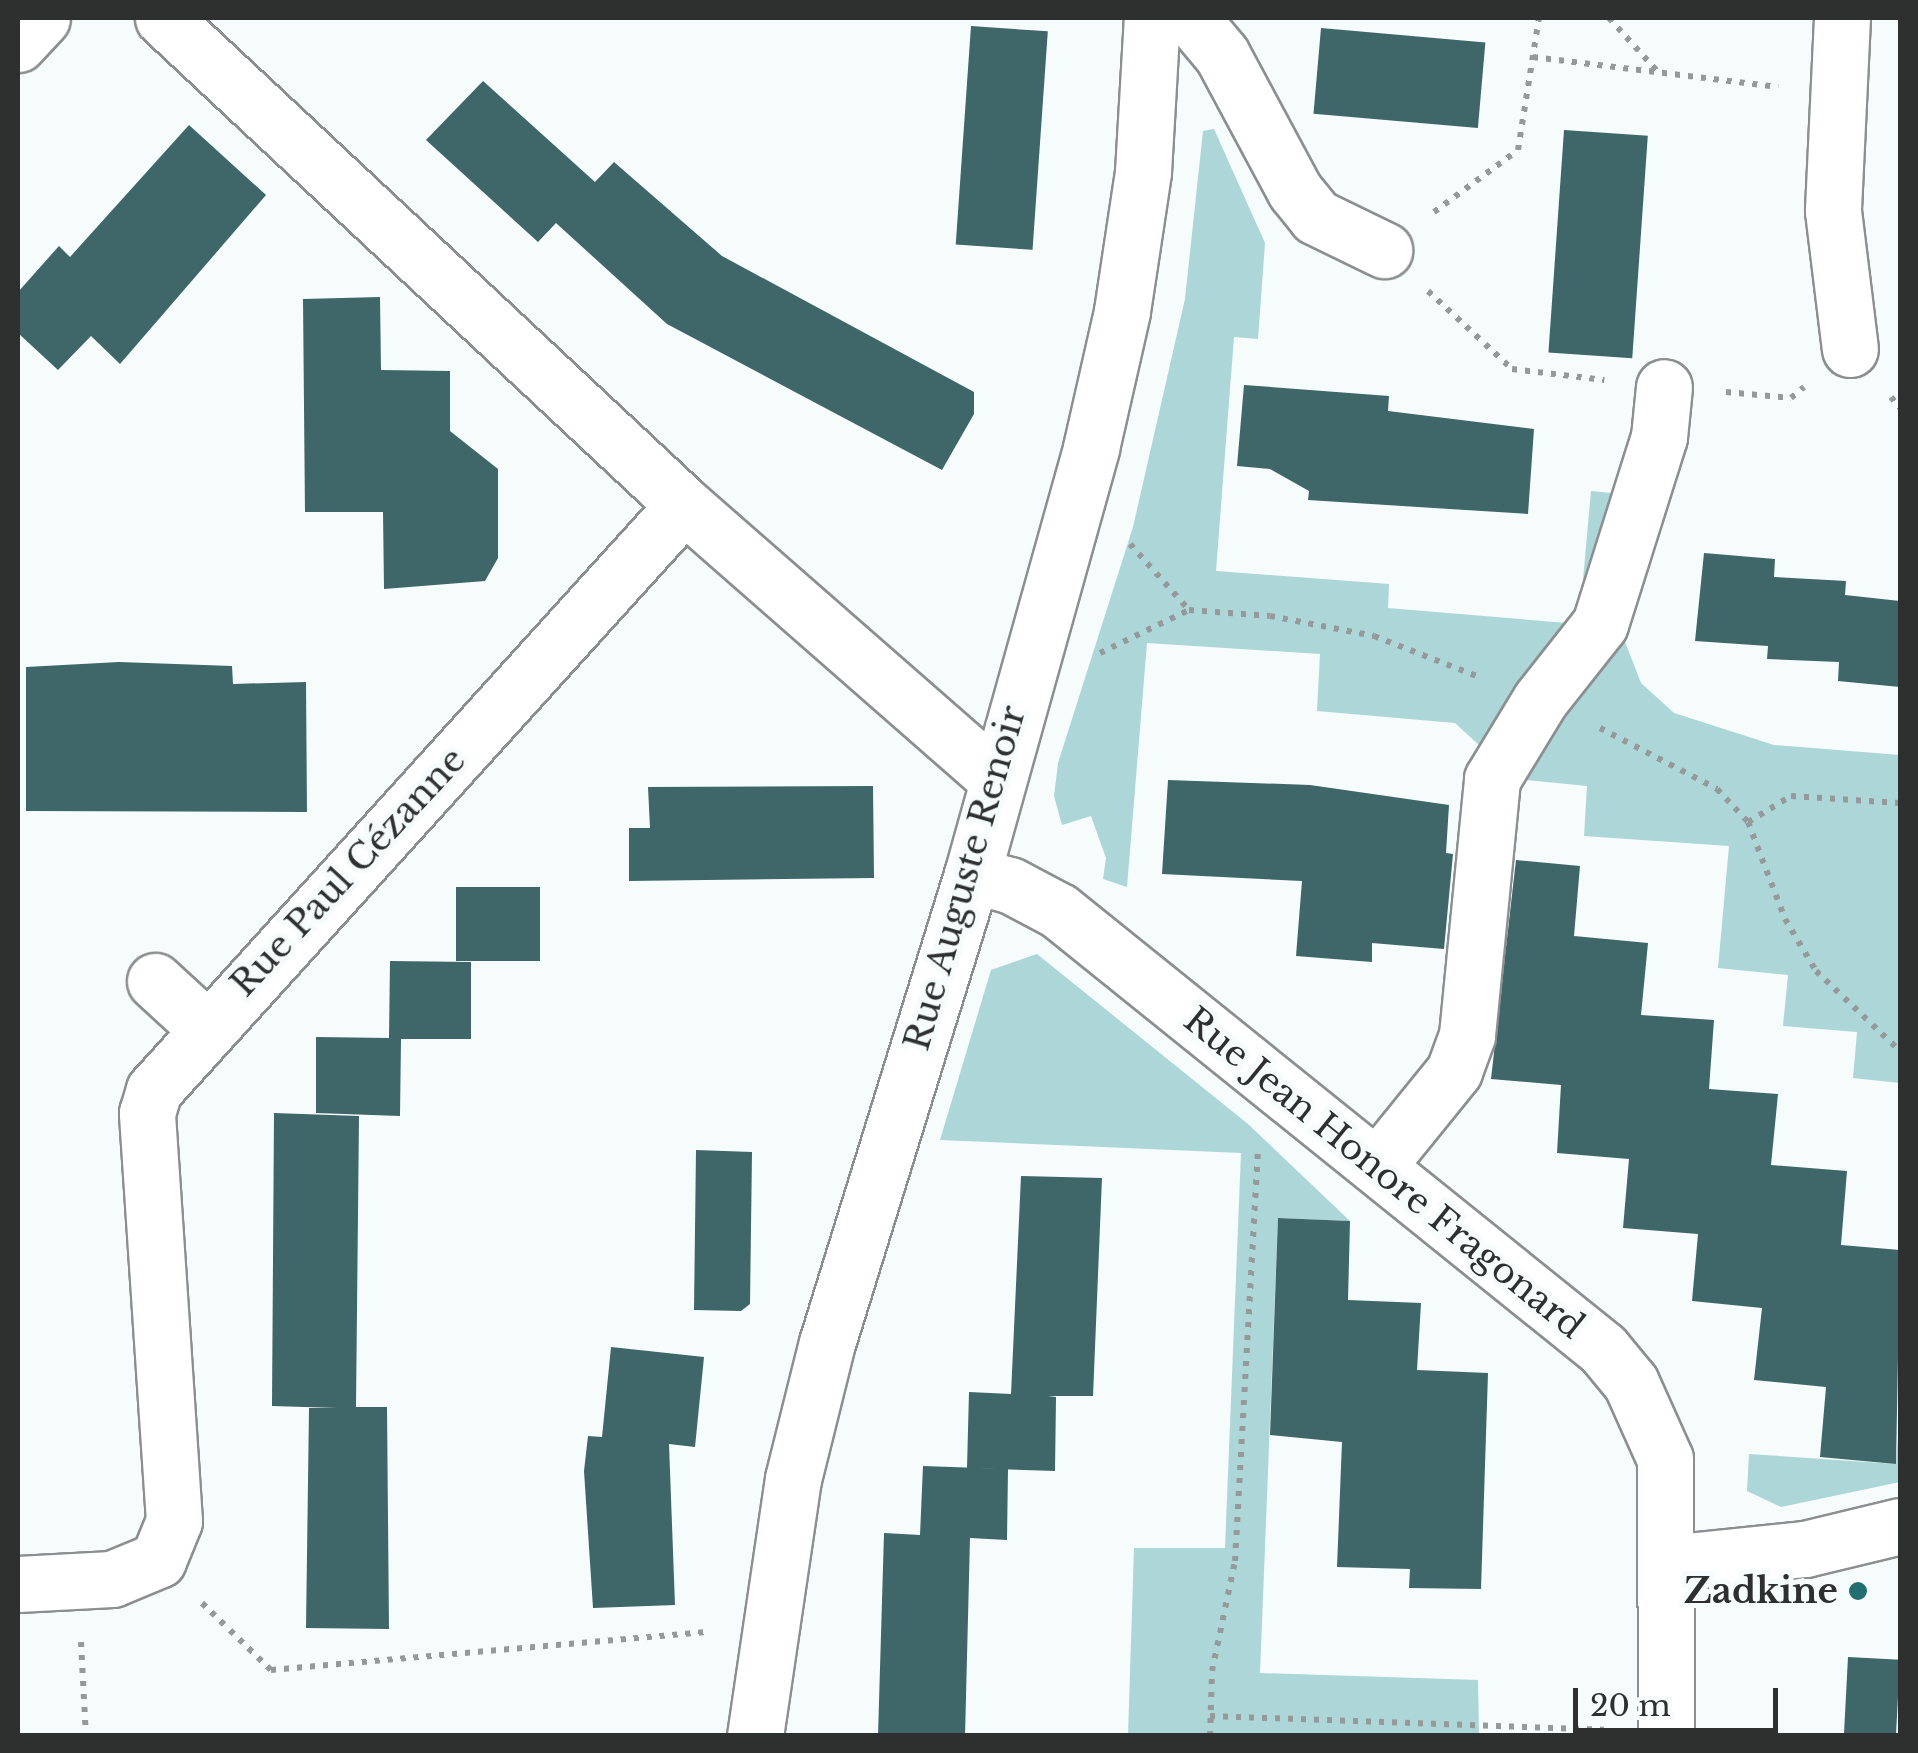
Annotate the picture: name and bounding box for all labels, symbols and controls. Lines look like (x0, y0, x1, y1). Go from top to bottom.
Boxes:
street label: Rue Auguste Renoir (896, 700, 1034, 1056)
street label: Rue Paul Cézanne (222, 739, 474, 1005)
street label: Rue Jean Honore Fragonard (1176, 999, 1592, 1347)
place label: Zadkine (1684, 1570, 1838, 1612)
marker: Zadkine (1847, 1580, 1869, 1602)
scale bar (1578, 1668, 1783, 1730)
text: 20 m (1590, 1687, 1671, 1724)

